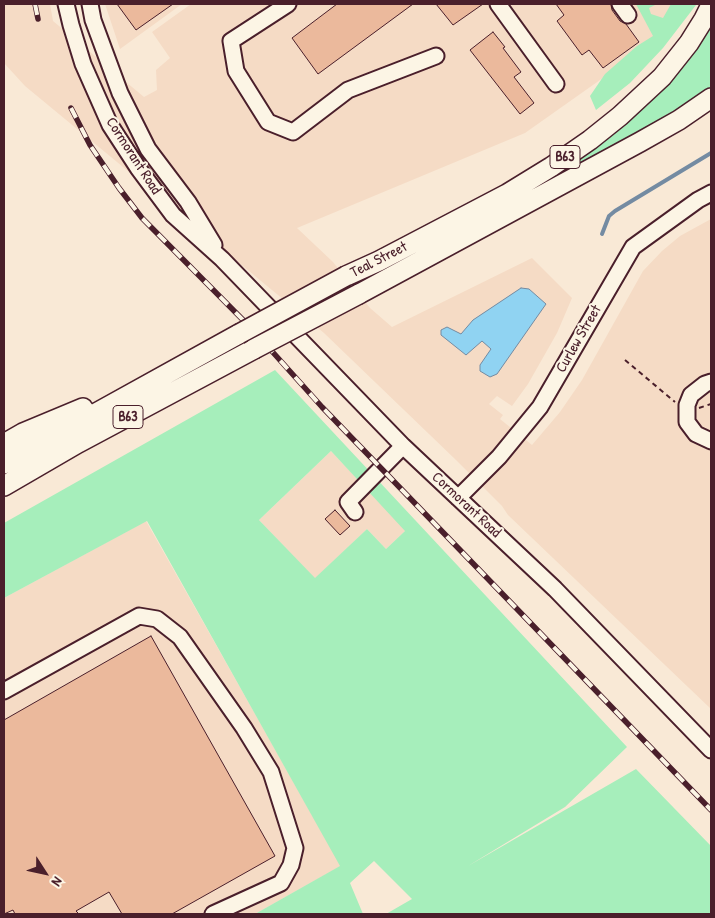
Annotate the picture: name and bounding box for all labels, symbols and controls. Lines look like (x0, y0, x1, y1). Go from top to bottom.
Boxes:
street label: Cormorant Road (102, 114, 164, 198)
road number: B63 (550, 146, 580, 168)
street label: Teal Street (348, 238, 410, 282)
street label: Curlew Street (552, 302, 606, 376)
road number: B63 (113, 406, 143, 428)
street label: Cormorant Road (428, 468, 504, 542)
north arrow (20, 848, 70, 898)
text: N (48, 873, 68, 890)

